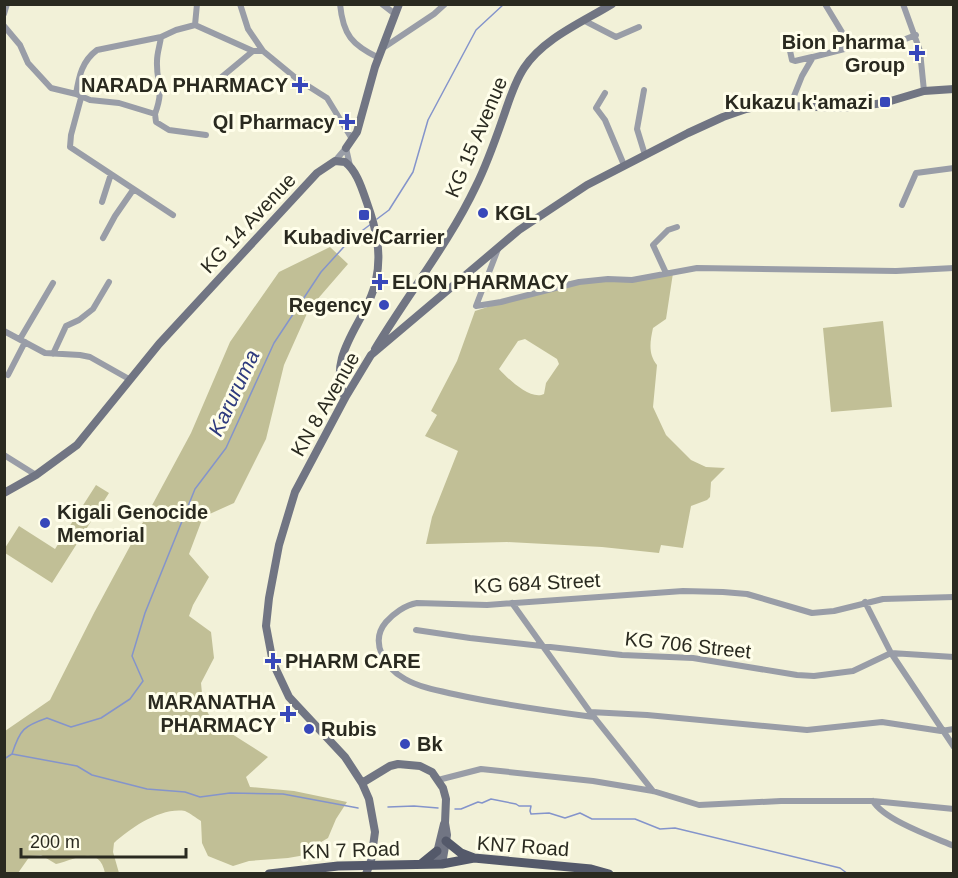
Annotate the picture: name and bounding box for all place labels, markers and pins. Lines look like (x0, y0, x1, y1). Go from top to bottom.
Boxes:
place label: Bion Pharma Group (782, 31, 906, 76)
marker: Bion Pharma Group (910, 46, 924, 60)
place label: NARADA PHARMACY (81, 74, 289, 96)
marker: NARADA PHARMACY (293, 78, 307, 92)
place label: Kukazu k'amazi (725, 91, 873, 113)
marker: Kukazu k'amazi (878, 95, 892, 109)
place label: Ql Pharmacy (213, 111, 336, 133)
marker: Ql Pharmacy (340, 115, 354, 129)
place label: KGL (495, 202, 537, 224)
marker: KGL (476, 206, 490, 220)
marker: Kubadive/Carrier (357, 208, 371, 222)
place label: Kubadive/Carrier (283, 226, 445, 248)
place label: ELON PHARMACY (392, 271, 569, 293)
marker: ELON PHARMACY (373, 275, 387, 289)
place label: Regency (289, 294, 373, 316)
marker: Regency (377, 298, 391, 312)
place label: Kigali Genocide Memorial (57, 501, 208, 546)
marker: Kigali Genocide Memorial (38, 516, 52, 530)
place label: PHARM CARE (285, 650, 421, 672)
marker: PHARM CARE (266, 654, 280, 668)
place label: MARANATHA PHARMACY (148, 691, 277, 736)
marker: MARANATHA PHARMACY (281, 707, 295, 721)
place label: Rubis (321, 718, 377, 740)
marker: Rubis (302, 722, 316, 736)
place label: Bk (417, 733, 443, 755)
marker: Bk (398, 737, 412, 751)

